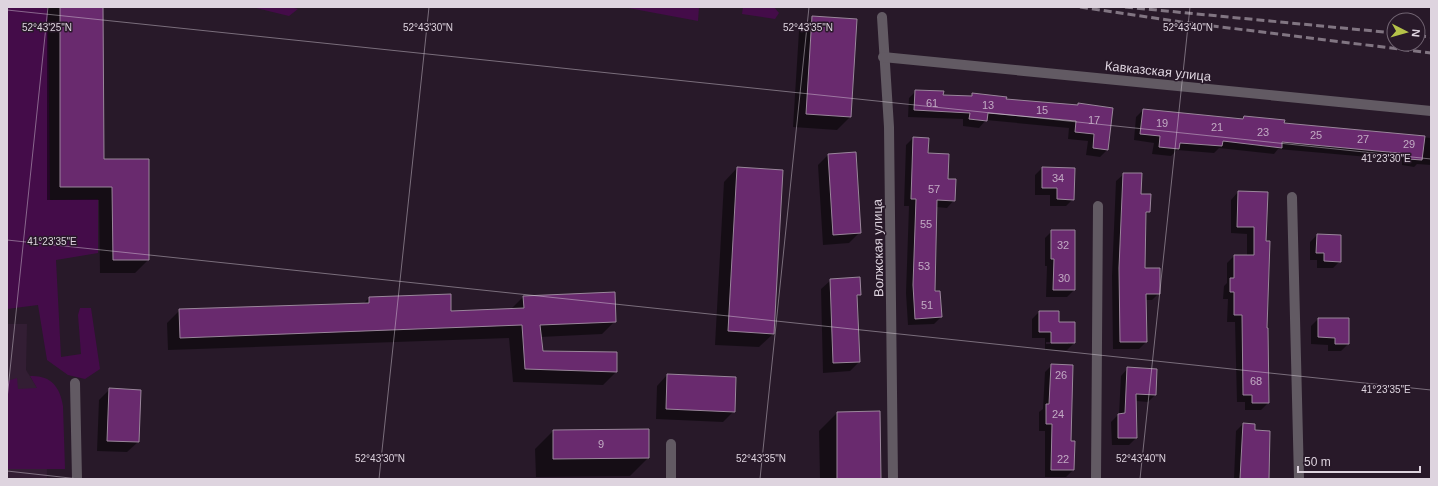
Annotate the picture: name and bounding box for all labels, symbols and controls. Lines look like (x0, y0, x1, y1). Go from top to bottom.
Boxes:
north arrow (1386, 12, 1426, 52)
text: 52°43'25"N (22, 22, 72, 33)
text: 52°43'30"N (403, 22, 453, 33)
text: 52°43'35"N (783, 22, 833, 33)
text: 52°43'40"N (1163, 22, 1213, 33)
text: N (1410, 28, 1422, 38)
street label: Кавказская улица (1104, 58, 1213, 84)
house number: 61 (926, 97, 938, 109)
house number: 13 (982, 99, 994, 111)
house number: 15 (1036, 104, 1048, 116)
house number: 17 (1088, 114, 1100, 126)
house number: 19 (1156, 117, 1168, 129)
house number: 21 (1211, 121, 1223, 133)
house number: 23 (1257, 126, 1269, 138)
house number: 25 (1310, 129, 1322, 141)
house number: 27 (1357, 133, 1369, 145)
house number: 29 (1403, 138, 1415, 150)
text: 41°23'30"E (1361, 153, 1411, 164)
house number: 34 (1052, 172, 1064, 184)
house number: 57 (928, 183, 940, 195)
street label: Волжская улица (870, 198, 886, 297)
house number: 55 (920, 218, 932, 230)
text: 41°23'35"E (27, 236, 77, 247)
house number: 32 (1057, 239, 1069, 251)
house number: 53 (918, 260, 930, 272)
house number: 30 (1058, 272, 1070, 284)
house number: 51 (921, 299, 933, 311)
house number: 26 (1055, 369, 1067, 381)
house number: 68 (1250, 375, 1262, 387)
text: 41°23'35"E (1361, 384, 1411, 395)
house number: 24 (1052, 408, 1064, 420)
house number: 9 (598, 438, 604, 450)
scale bar (1298, 448, 1420, 474)
text: 52°43'30"N (355, 453, 405, 464)
text: 52°43'35"N (736, 453, 786, 464)
house number: 22 (1057, 453, 1069, 465)
text: 52°43'40"N (1116, 453, 1166, 464)
text: 50 m (1304, 455, 1331, 469)

